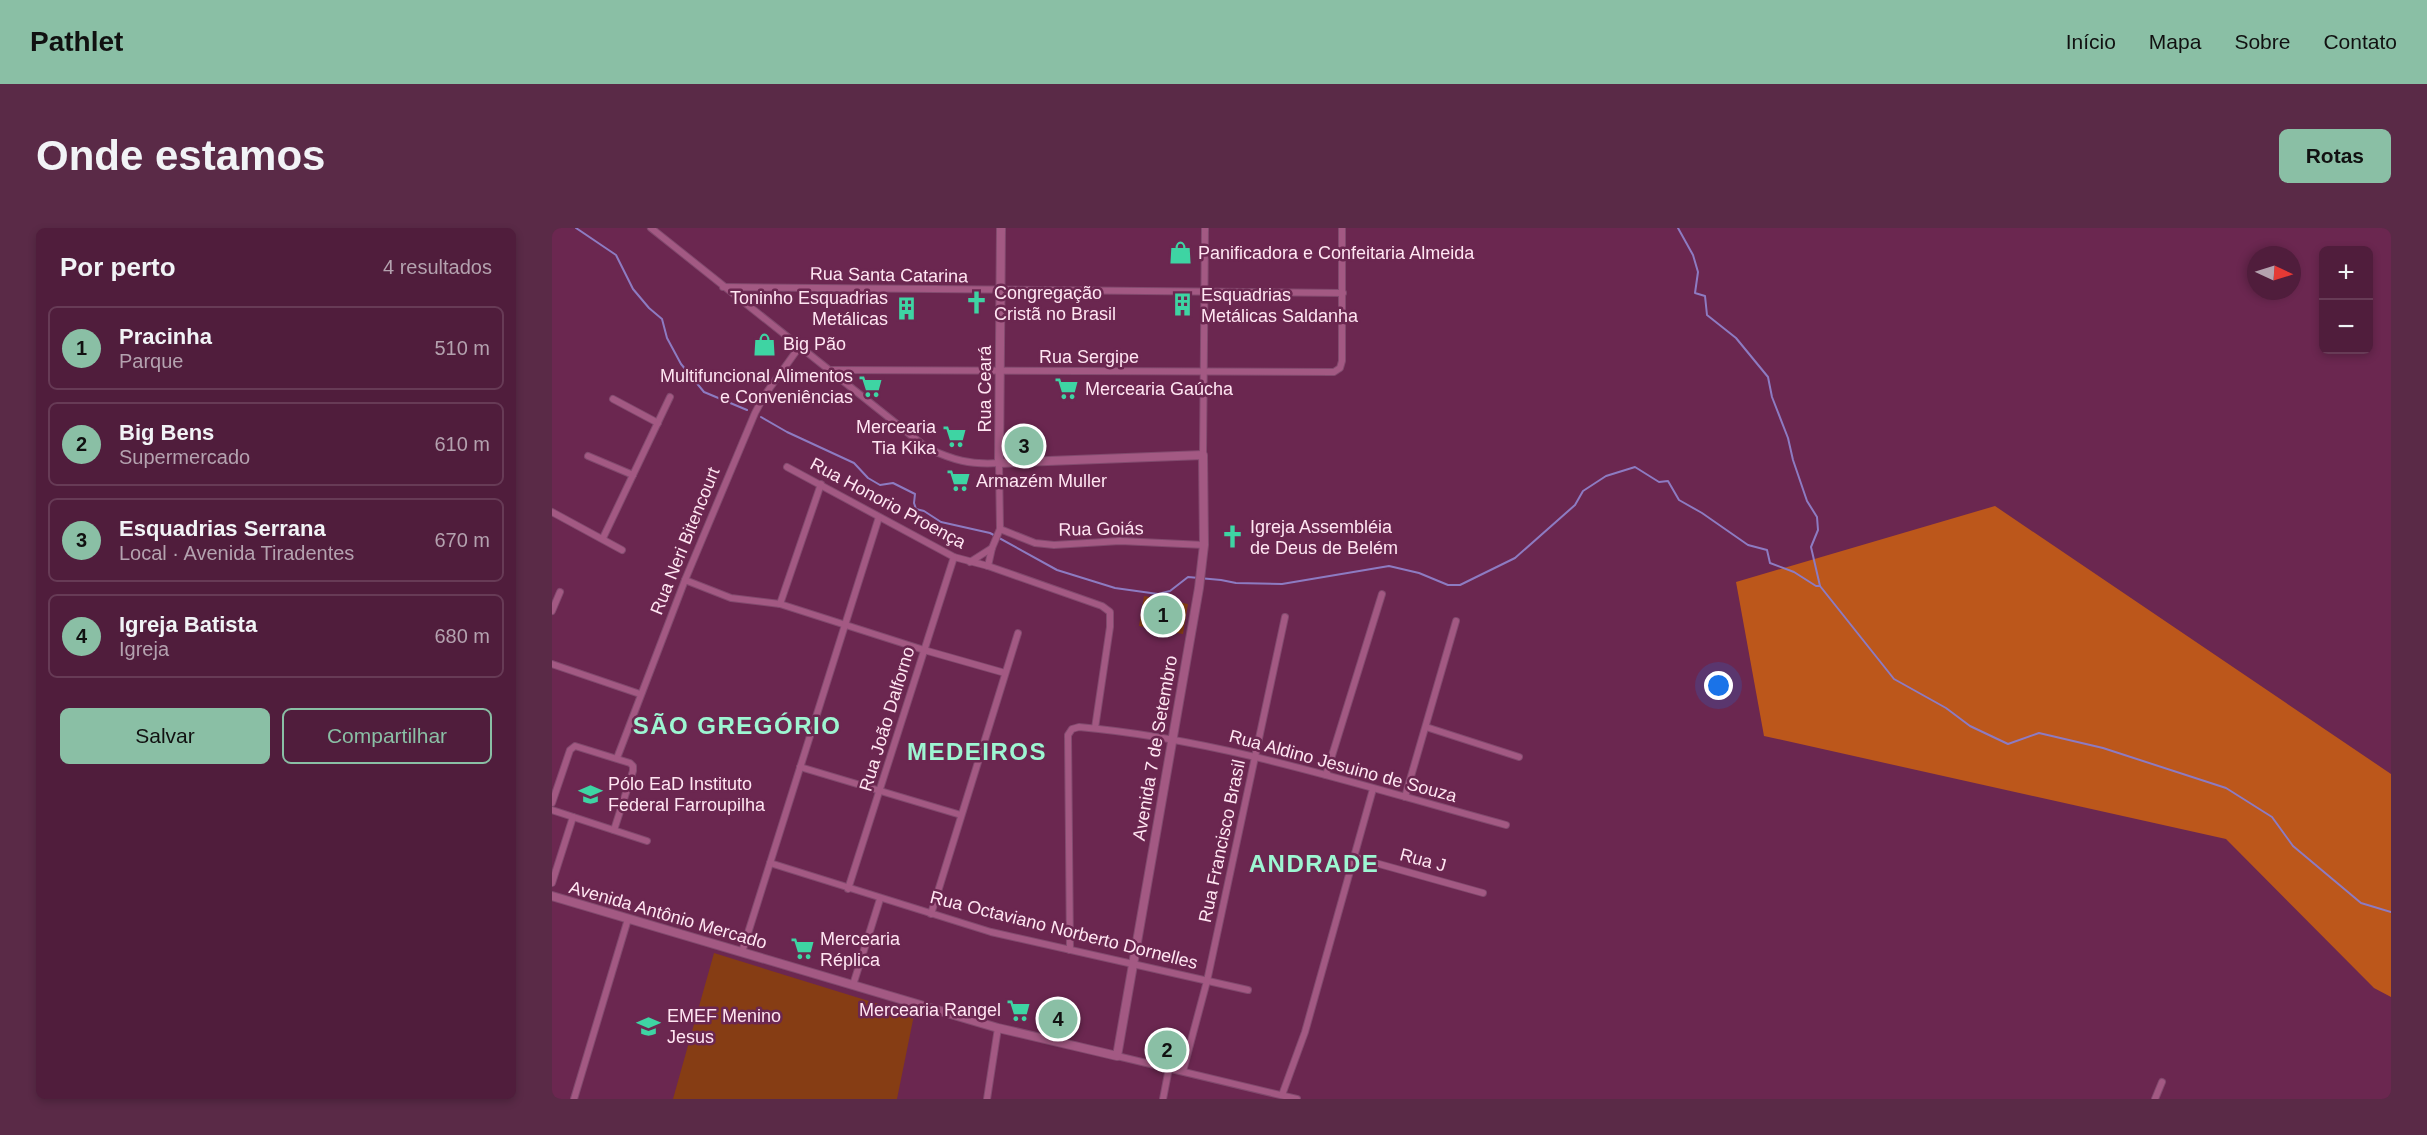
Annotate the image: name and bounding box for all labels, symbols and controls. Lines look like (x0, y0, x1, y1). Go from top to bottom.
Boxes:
text: Pathlet (30, 26, 123, 57)
text: Início (2066, 30, 2116, 53)
text: Mapa (2149, 30, 2201, 53)
text: Sobre (2234, 30, 2290, 53)
text: Contato (2323, 30, 2397, 53)
button: Rotas (2279, 129, 2391, 183)
text: Onde estamos (36, 132, 325, 179)
shop icon: Panificadora e Confeitaria Almeida (1167, 240, 1193, 266)
place label: Panificadora e Confeitaria Almeida (1198, 243, 1475, 263)
north arrow (2247, 246, 2301, 300)
map controls (2319, 246, 2373, 354)
button: + (2319, 246, 2373, 300)
text: Por perto (60, 252, 176, 282)
text: 4 resultados (383, 256, 492, 278)
street label: Rua Santa Catarina (810, 264, 969, 286)
place label: Congregação Cristã no Brasil (994, 283, 1116, 324)
place label: Esquadrias Metálicas Saldanha (1201, 285, 1359, 326)
place label: Toninho Esquadrias Metálicas (730, 288, 888, 329)
church icon: Congregação Cristã no Brasil (963, 290, 989, 316)
building icon: Esquadrias Metálicas Saldanha (1170, 292, 1196, 318)
building icon: Toninho Esquadrias Metálicas (893, 295, 919, 321)
button: − (2319, 300, 2373, 354)
text: Pracinha (119, 324, 212, 349)
shop icon: Big Pão (752, 331, 778, 357)
place label: Big Pão (783, 334, 846, 354)
text: 1 (76, 337, 87, 359)
text: 510 m (434, 337, 490, 359)
street label: Rua Ceará (975, 344, 995, 433)
street label: Rua Sergipe (1039, 347, 1139, 367)
text: Parque (119, 350, 184, 372)
place label: Multifuncional Alimentos e Conveniências (660, 366, 853, 407)
supermarket icon: Multifuncional Alimentos e Conveniências (858, 373, 884, 399)
supermarket icon: Mercearia Gaúcha (1054, 376, 1080, 402)
place label: Mercearia Gaúcha (1085, 379, 1234, 399)
place label: Mercearia Tia Kika (856, 417, 937, 458)
text: Big Bens (119, 420, 214, 445)
supermarket icon: Mercearia Tia Kika (941, 424, 967, 450)
pin: 3 (1004, 424, 1044, 468)
text: 2 (76, 433, 87, 455)
text: 610 m (434, 433, 490, 455)
text: Supermercado (119, 446, 250, 468)
street label: Rua Honorio Proença (807, 454, 970, 553)
street label: Rua Neri Bitencourt (646, 464, 724, 618)
supermarket icon: Armazém Muller (945, 468, 971, 494)
place label: Armazém Muller (976, 471, 1107, 491)
text: Esquadrias Serrana (119, 516, 326, 541)
place label: Igreja Assembléia de Deus de Belém (1250, 517, 1398, 558)
street label: Rua Goiás (1058, 518, 1144, 540)
church icon: Igreja Assembléia de Deus de Belém (1219, 524, 1245, 550)
text: 3 (76, 529, 87, 551)
text: 670 m (434, 529, 490, 551)
text: Local · Avenida Tiradentes (119, 542, 354, 564)
pin: 1 (1144, 592, 1182, 638)
text: Igreja Batista (119, 612, 257, 637)
text: 4 (76, 625, 87, 647)
text: 680 m (434, 625, 490, 647)
text: Igreja (119, 638, 169, 660)
street label: Rua João Dalforno (855, 644, 919, 794)
street label: Avenida 7 de Setembro (1129, 654, 1181, 842)
your location (1704, 671, 1733, 700)
button: Salvar (60, 708, 270, 764)
button: Compartilhar (282, 708, 492, 764)
district label: SÃO GREGÓRIO (633, 712, 841, 739)
street label: Rua Aldino Jesuino de Souza (1227, 726, 1460, 806)
district label: MEDEIROS (907, 738, 1047, 765)
street label: Rua Francisco Brasil (1195, 758, 1249, 924)
place label: Pólo EaD Instituto Federal Farroupilha (608, 774, 766, 815)
school or university icon: Pólo EaD Instituto Federal Farroupilha (577, 781, 603, 807)
street label: Rua J (1398, 844, 1448, 876)
district label: ANDRADE (1249, 850, 1379, 877)
street label: Avenida Antônio Mercado (567, 877, 769, 953)
street label: Rua Octaviano Norberto Dornelles (928, 887, 1200, 973)
place label: Mercearia Réplica (820, 929, 901, 970)
supermarket icon: Mercearia Réplica (789, 936, 815, 962)
pin: 4 (1038, 996, 1078, 1042)
supermarket icon: Mercearia Rangel (1006, 997, 1032, 1023)
place label: Mercearia Rangel (859, 1000, 1001, 1020)
place label: EMEF Menino Jesus (667, 1006, 781, 1047)
school or university icon: EMEF Menino Jesus (636, 1013, 662, 1039)
pin: 2 (1148, 1028, 1186, 1072)

